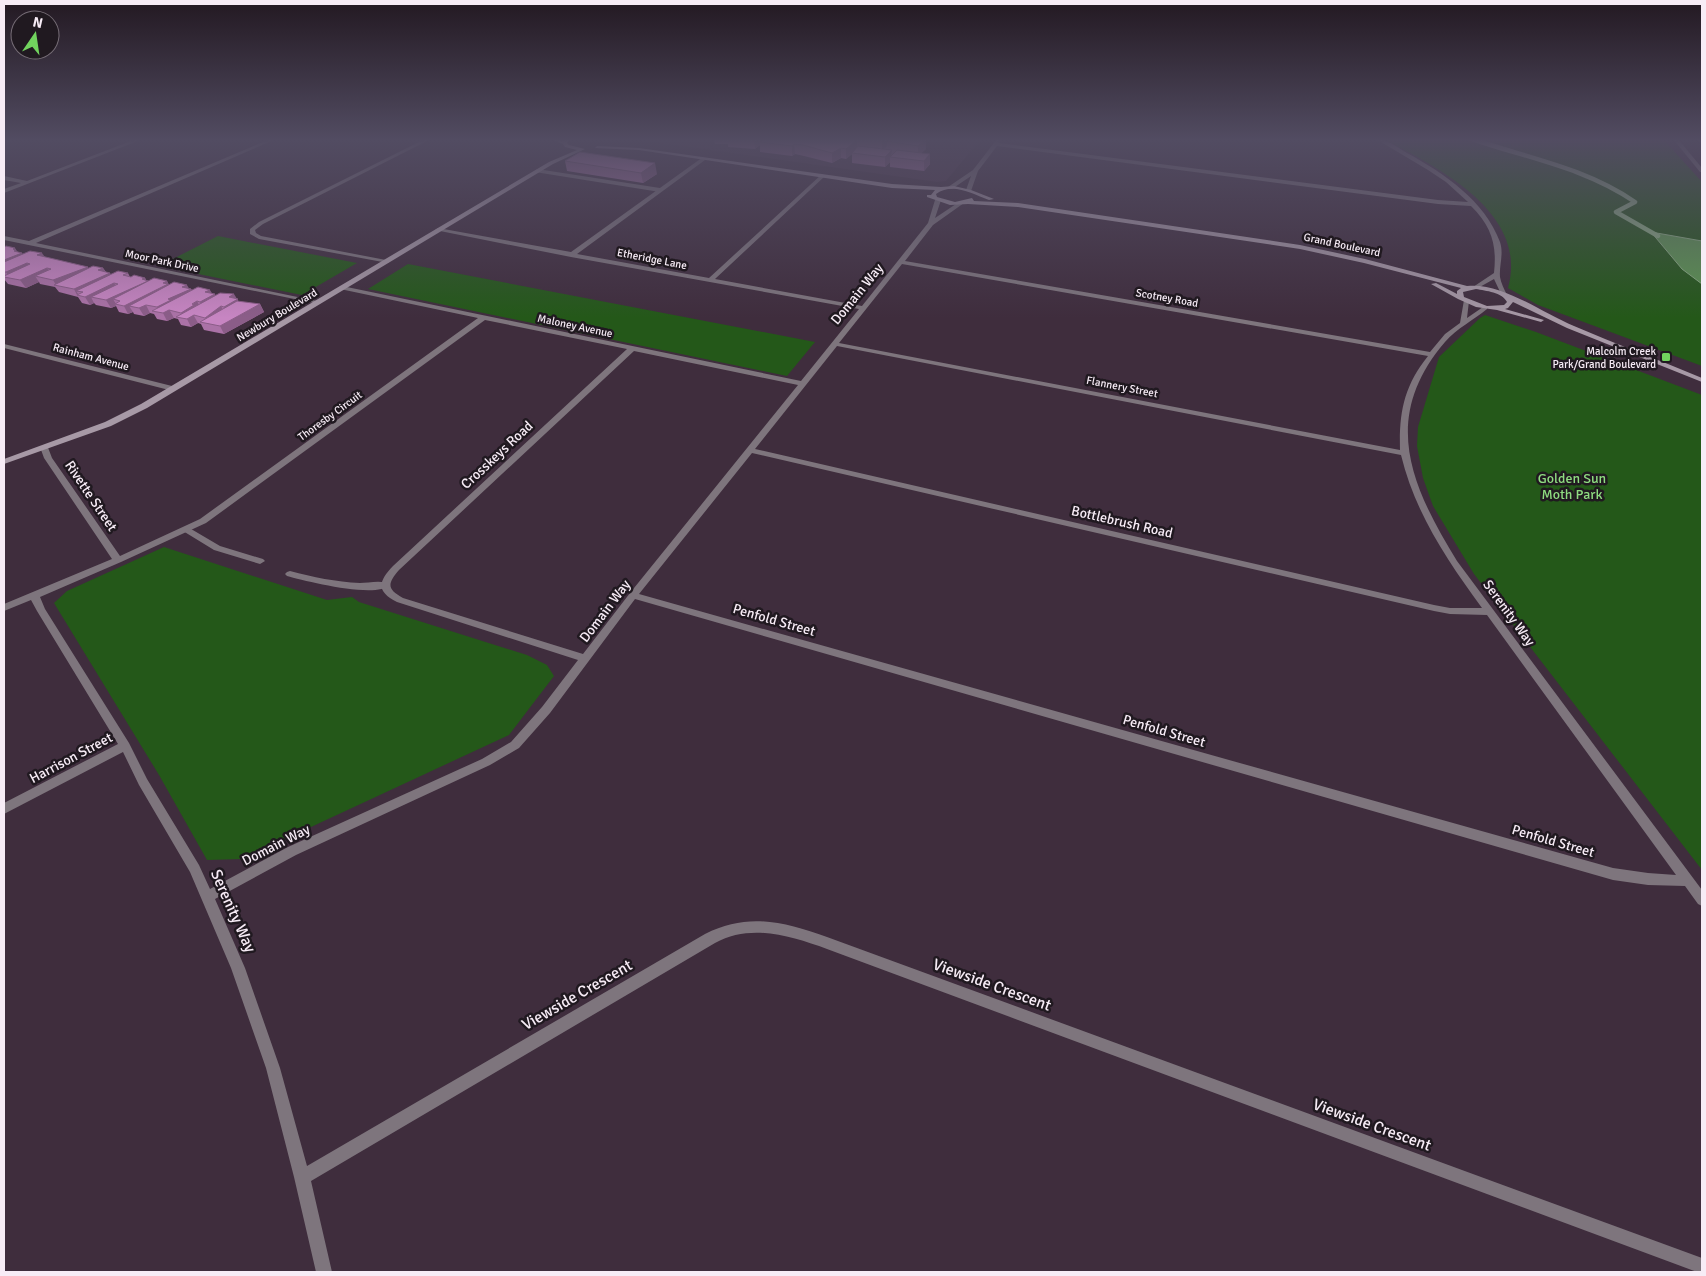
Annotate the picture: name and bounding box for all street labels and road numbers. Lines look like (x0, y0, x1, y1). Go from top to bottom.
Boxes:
street label: Grand Boulevard (1302, 231, 1382, 260)
street label: Etheridge Lane (616, 246, 688, 272)
street label: Moor Park Drive (124, 247, 200, 275)
street label: Domain Way (827, 260, 887, 328)
street label: Newbury Boulevard (234, 286, 320, 344)
street label: Scotney Road (1135, 286, 1199, 310)
street label: Maloney Avenue (536, 312, 614, 340)
street label: Rainham Avenue (52, 341, 130, 373)
street label: Flannery Street (1085, 374, 1159, 400)
street label: Thoresby Circuit (295, 388, 365, 444)
street label: Crosskeys Road (457, 417, 537, 493)
street label: Rivette Street (61, 457, 121, 535)
street label: Bottlebrush Road (1070, 502, 1174, 542)
street label: Domain Way (576, 576, 634, 646)
street label: Serenity Way (1479, 577, 1539, 650)
street label: Penfold Street (731, 600, 817, 640)
street label: Penfold Street (1121, 711, 1207, 751)
street label: Harrison Street (27, 729, 115, 787)
street label: Domain Way (239, 820, 313, 869)
street label: Penfold Street (1510, 821, 1596, 861)
street label: Serenity Way (206, 866, 260, 956)
street label: Viewside Crescent (930, 954, 1054, 1016)
street label: Viewside Crescent (518, 955, 636, 1035)
street label: Viewside Crescent (1310, 1094, 1434, 1156)

